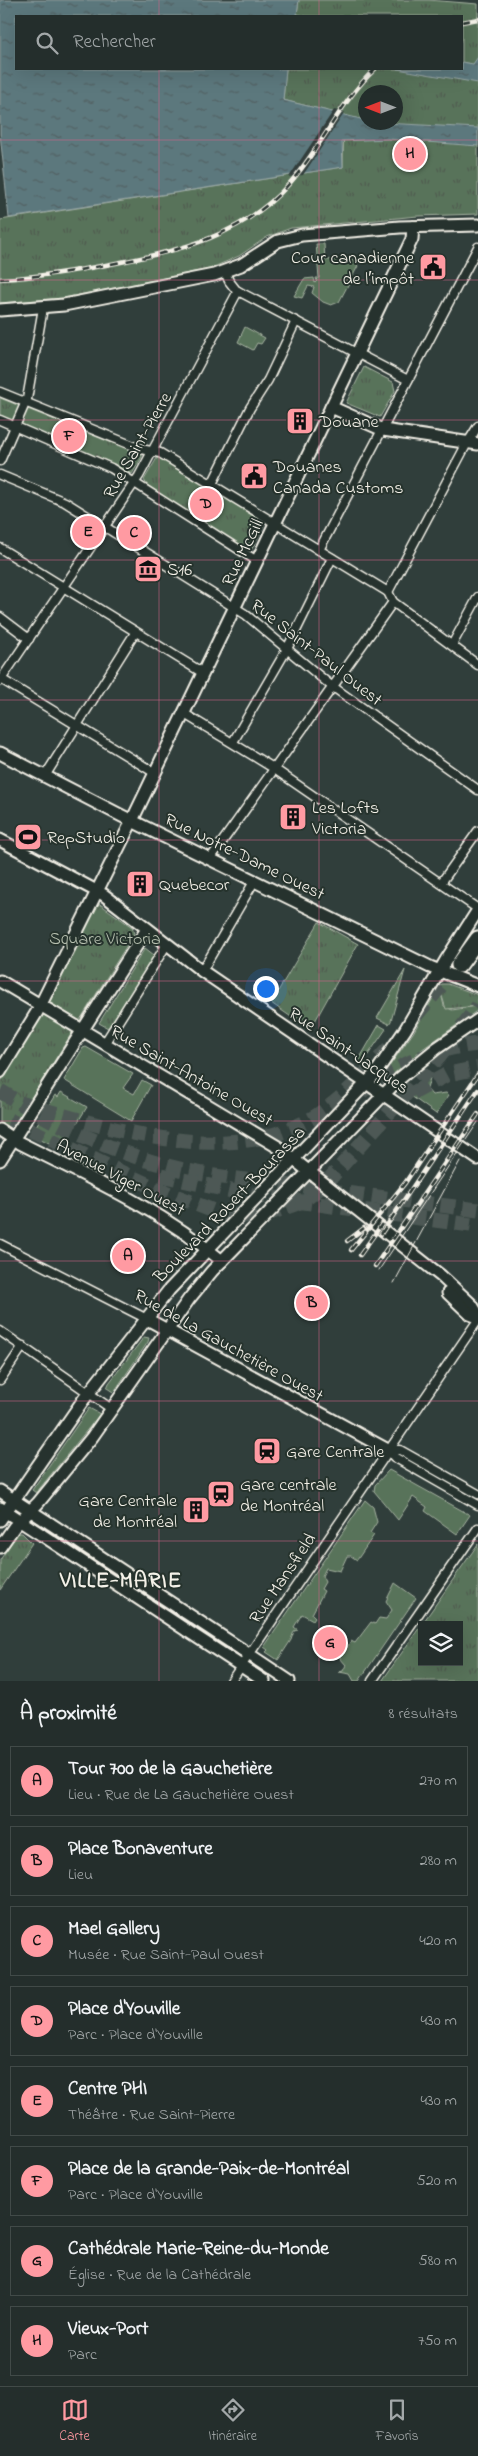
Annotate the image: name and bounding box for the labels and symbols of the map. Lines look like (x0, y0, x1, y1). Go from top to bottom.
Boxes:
north arrow (358, 85, 403, 130)
pin: H (394, 135, 426, 173)
place label: Cour canadienne de l′impôt (291, 246, 415, 293)
public building icon: Cour canadienne de l′impôt (418, 252, 448, 282)
street label: Rue Saint-Pierre (98, 387, 180, 504)
building icon: Douane (285, 406, 315, 436)
place label: Douane (318, 410, 379, 436)
pin: F (53, 417, 85, 455)
place label: Douanes Canada Customs (272, 455, 403, 502)
public building icon: Douanes Canada Customs (239, 461, 269, 491)
pin: D (190, 485, 222, 523)
pin: E (72, 513, 104, 551)
pin: C (118, 514, 150, 552)
street label: Rue McGill (216, 515, 271, 591)
museum icon: S16 (133, 554, 163, 584)
place label: S16 (167, 558, 192, 584)
street label: Rue Saint-Paul Ouest (244, 594, 387, 713)
place label: Les Lofts Victoria (311, 796, 379, 843)
building icon: Les Lofts Victoria (278, 802, 308, 832)
street label: Rue Notre-Dame Ouest (160, 808, 329, 908)
sports icon: RepStudio (13, 822, 43, 852)
place label: RepStudio (47, 826, 125, 852)
building icon: Quebecor (125, 869, 155, 899)
place label: Quebecor (159, 873, 230, 899)
park label: Square Victoria (49, 927, 161, 953)
your location (253, 976, 279, 1002)
street label: Rue Saint-Jacques (282, 1002, 413, 1102)
street label: Rue Saint-Antoine Ouest (105, 1019, 277, 1134)
street label: Boulevard Robert-Bourassa (148, 1121, 313, 1290)
street label: Avenue Viger Ouest (51, 1134, 189, 1225)
pin: A (112, 1237, 144, 1275)
street label: Rue de La Gauchetière Ouest (129, 1284, 327, 1410)
pin: B (296, 1284, 328, 1322)
station icon: Gare Centrale (252, 1436, 282, 1466)
place label: Gare Centrale (286, 1440, 385, 1466)
place label: Gare centrale de Montréal (240, 1473, 337, 1520)
station icon: Gare centrale de Montréal (206, 1479, 236, 1509)
place label: Gare Centrale de Montréal (79, 1489, 178, 1536)
building icon: Gare Centrale de Montréal (181, 1495, 211, 1525)
street label: Rue Mansfield (244, 1529, 324, 1630)
district label: VILLE-MARIE (59, 1566, 182, 1598)
pin: G (314, 1624, 346, 1662)

